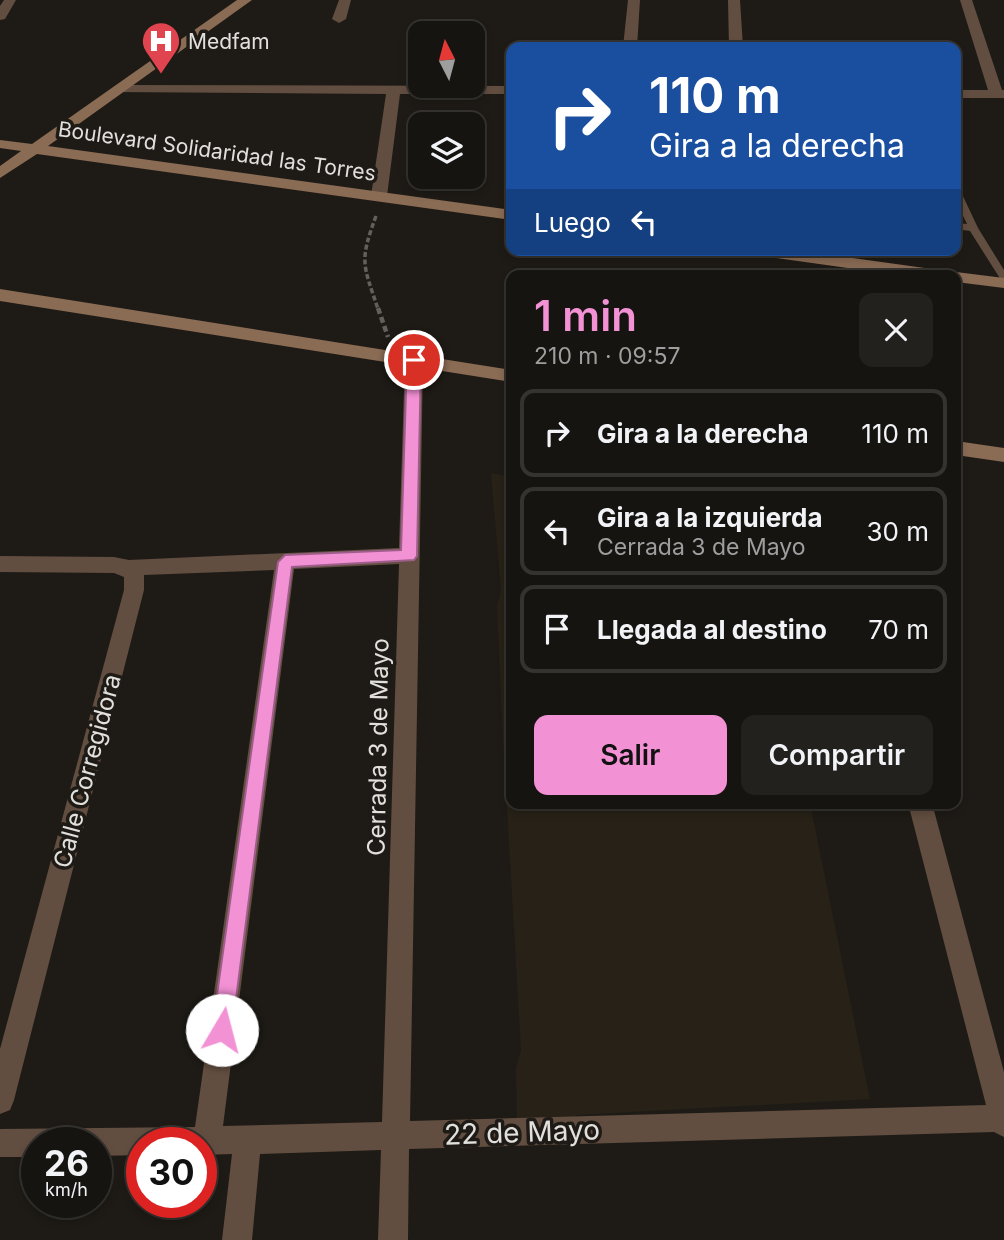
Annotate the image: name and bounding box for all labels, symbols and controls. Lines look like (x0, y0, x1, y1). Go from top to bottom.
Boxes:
hospital icon: Medfam (140, 20, 182, 75)
north arrow (408, 21, 485, 98)
map controls (408, 21, 485, 189)
place label: Medfam (188, 29, 270, 54)
text: 110 m (649, 66, 781, 125)
icon: right (534, 70, 625, 161)
button: layers (408, 112, 485, 189)
street label: Boulevard Solidaridad las Torres (57, 116, 377, 186)
text: Gira a la derecha (649, 126, 905, 165)
icon: left (625, 203, 663, 241)
text: Luego (534, 207, 611, 238)
text: 1 min (534, 290, 637, 341)
button: close (859, 293, 933, 367)
pin (384, 330, 444, 390)
icon: arrive (395, 341, 433, 379)
text: 210 m · 09:57 (534, 342, 680, 370)
icon: right (538, 414, 576, 452)
text: Gira a la derecha (597, 418, 809, 449)
text: 110 m (861, 418, 929, 449)
text: Gira a la izquierda (597, 502, 823, 533)
icon: left (538, 512, 576, 550)
text: 30 m (866, 516, 929, 547)
text: Cerrada 3 de Mayo (597, 533, 806, 561)
icon: arrive (538, 610, 576, 648)
text: Llegada al destino (597, 614, 827, 645)
text: 70 m (868, 614, 929, 645)
street label: Cerrada 3 de Mayo (362, 638, 394, 856)
street label: Calle Corregidora (47, 671, 127, 871)
button: Salir (534, 715, 727, 795)
button: Compartir (741, 715, 933, 795)
position arrow (185, 993, 259, 1067)
street label: 22 de Mayo (443, 1112, 601, 1152)
speed limit sign: 30 (126, 1127, 217, 1218)
text: 26 (44, 1142, 89, 1184)
text: km/h (45, 1179, 88, 1200)

